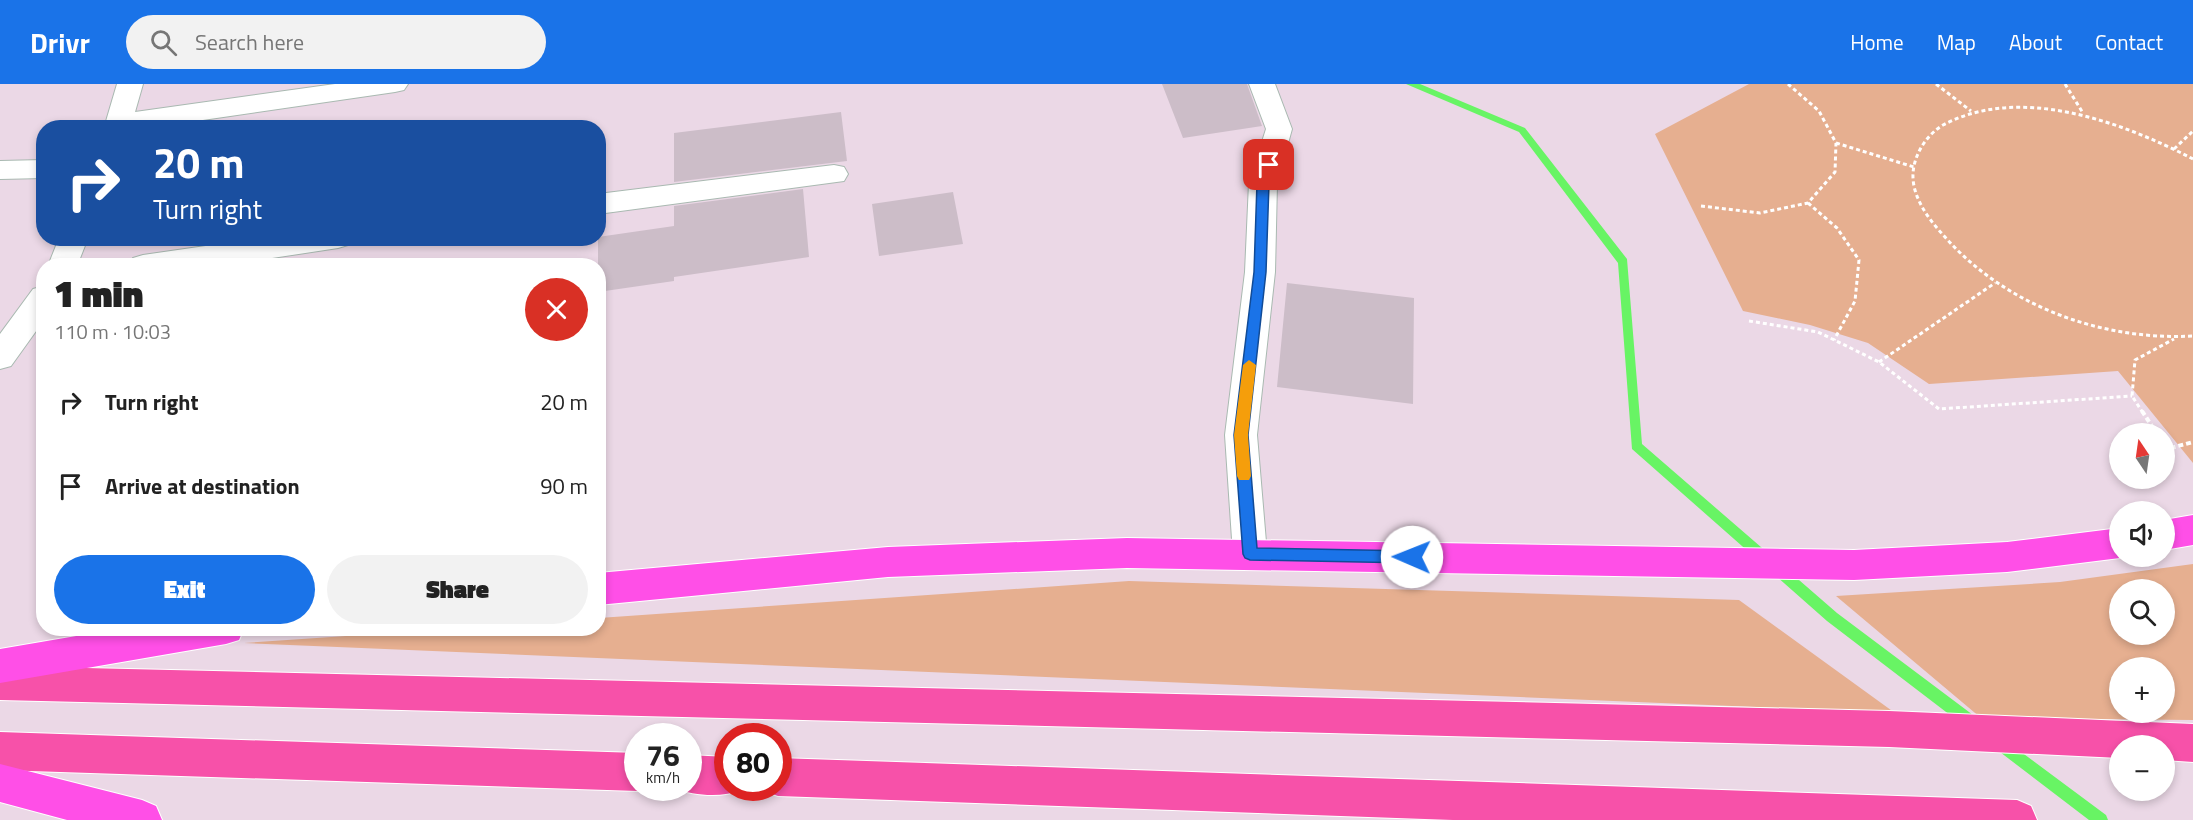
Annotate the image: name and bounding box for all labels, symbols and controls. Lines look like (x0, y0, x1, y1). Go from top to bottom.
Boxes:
search box (126, 15, 546, 69)
text: Drivr (30, 21, 90, 64)
text: Search here (195, 25, 304, 59)
icon: search (147, 26, 180, 59)
text: Home (1850, 26, 1904, 58)
text: Map (1937, 26, 1976, 58)
text: About (2009, 26, 2062, 58)
text: Contact (2095, 26, 2163, 58)
text: 20 m (153, 130, 245, 194)
pin (1243, 139, 1294, 190)
icon: right (54, 144, 132, 222)
icon: arrive (1252, 148, 1285, 181)
text: Turn right (153, 188, 262, 229)
text: 1 min (54, 266, 143, 321)
button: close (525, 278, 588, 341)
text: 110 m · 10:03 (54, 316, 171, 347)
text: Turn right (105, 385, 199, 419)
text: 20 m (540, 385, 588, 419)
icon: right (54, 386, 87, 419)
north arrow (2109, 423, 2175, 489)
map controls (2109, 423, 2175, 801)
text: Arrive at destination (105, 469, 300, 503)
text: 90 m (540, 469, 588, 503)
icon: arrive (54, 470, 87, 503)
button: sound (2109, 501, 2175, 567)
position arrow (1380, 525, 1444, 589)
button: Exit (54, 555, 315, 624)
button: Share (327, 555, 588, 624)
button: search (2109, 579, 2175, 645)
button: + (2109, 657, 2175, 723)
speed limit sign: 80 (714, 723, 792, 801)
text: 76 (646, 732, 680, 778)
button: − (2109, 735, 2175, 801)
text: km/h (646, 766, 680, 789)

